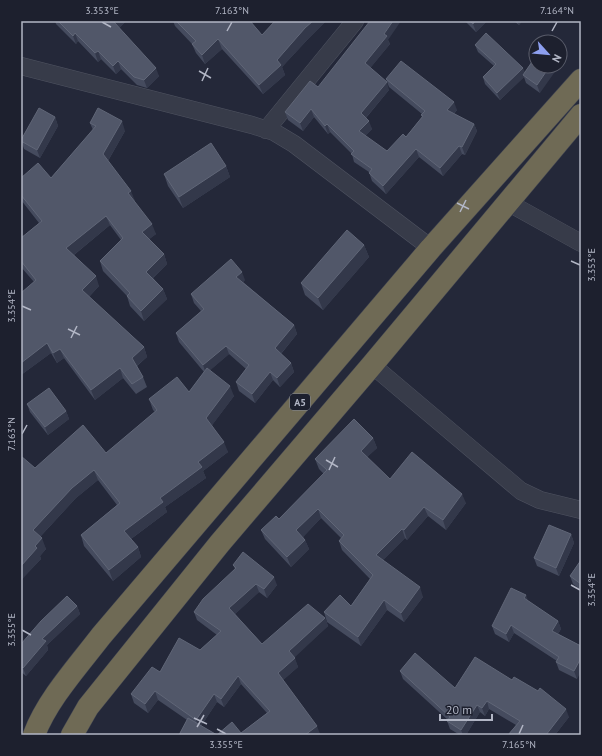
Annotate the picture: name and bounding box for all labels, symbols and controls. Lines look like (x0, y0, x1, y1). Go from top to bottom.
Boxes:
text: 3.353°E (85, 4, 119, 17)
text: 7.163°N (215, 4, 249, 17)
text: 7.164°N (540, 4, 574, 17)
north arrow (528, 34, 568, 74)
text: N (549, 52, 565, 65)
text: 3.353°E (585, 248, 598, 282)
text: 3.354°E (5, 289, 18, 323)
road number: A5 (290, 394, 310, 410)
text: 7.163°N (5, 417, 18, 451)
text: 3.354°E (585, 573, 598, 607)
text: 3.355°E (5, 613, 18, 647)
scale bar (440, 696, 492, 722)
text: 20 m (446, 702, 472, 717)
text: 3.355°E (209, 738, 243, 751)
text: 7.165°N (502, 738, 536, 751)

